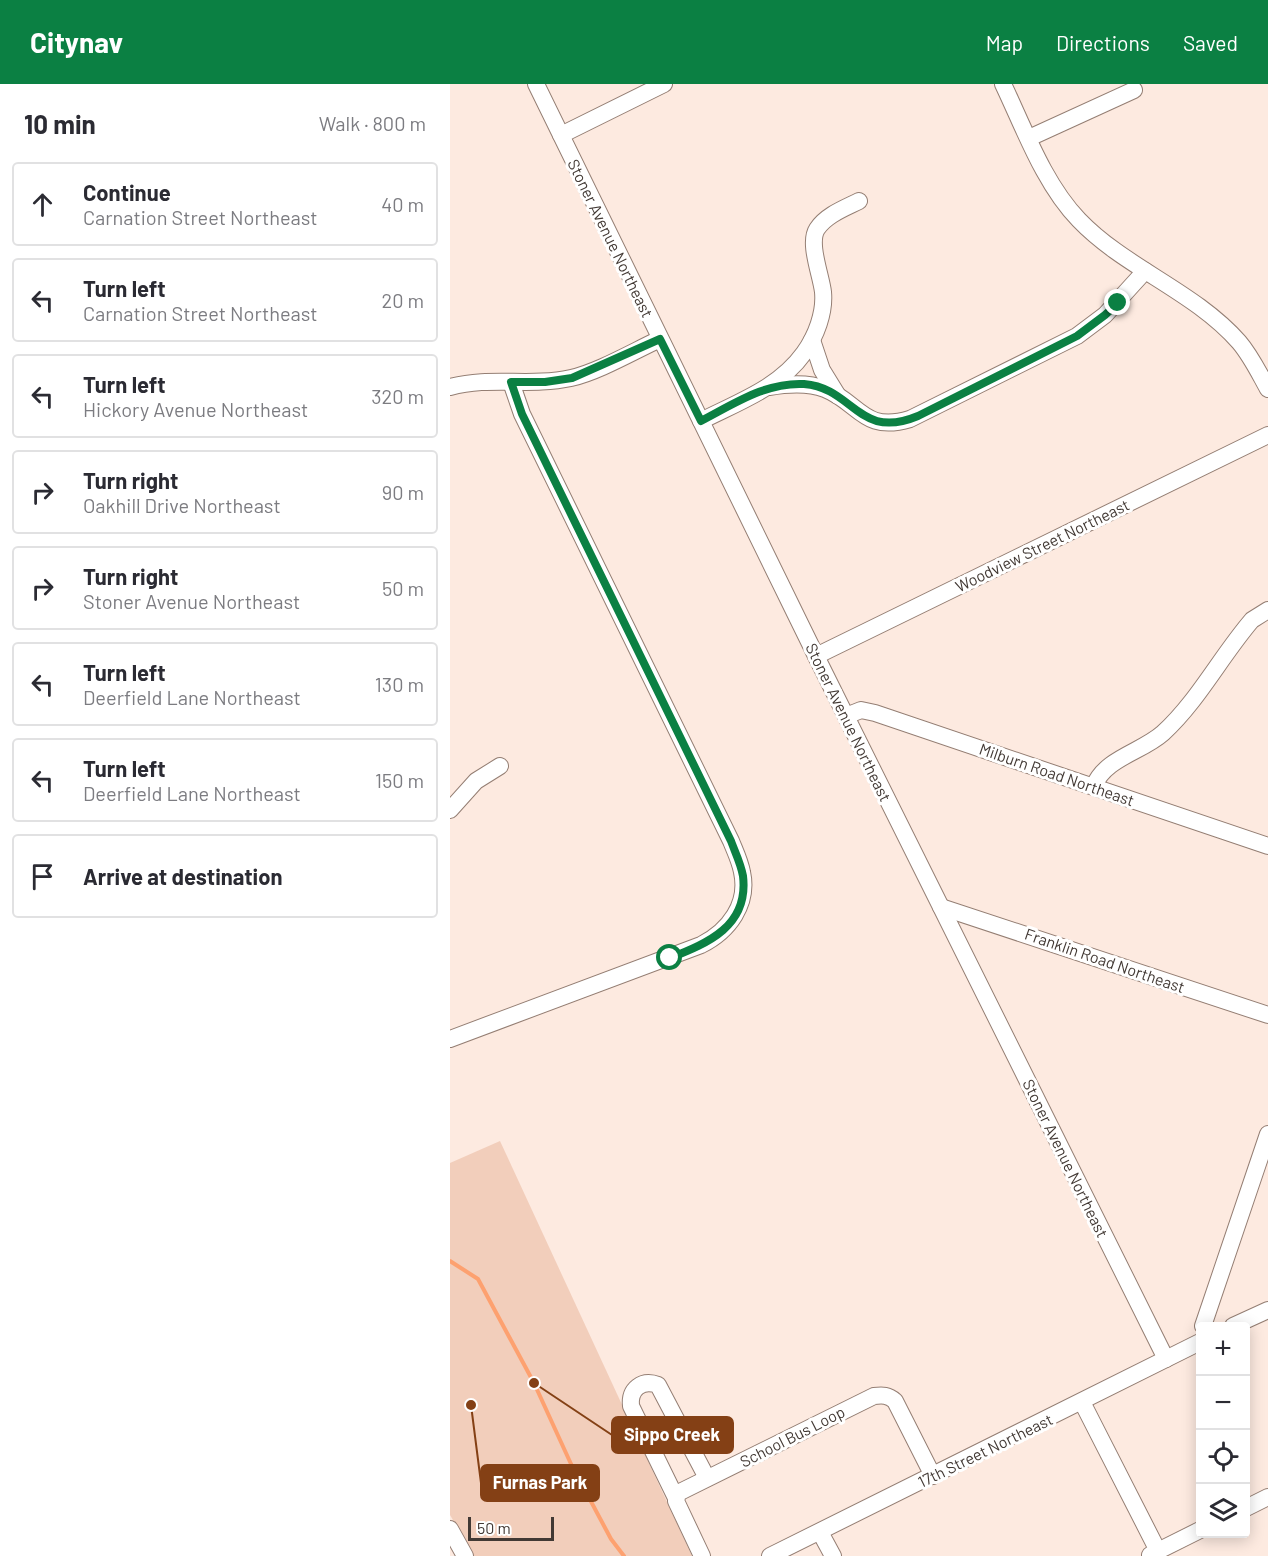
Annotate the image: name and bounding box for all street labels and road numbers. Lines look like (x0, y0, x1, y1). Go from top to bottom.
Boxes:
street label: Stoner Avenue Northeast (564, 156, 658, 320)
street label: Woodview Street Northeast (952, 495, 1132, 595)
street label: Stoner Avenue Northeast (802, 640, 896, 804)
street label: Milburn Road Northeast (977, 739, 1137, 809)
street label: Franklin Road Northeast (1023, 924, 1187, 996)
street label: Stoner Avenue Northeast (1019, 1076, 1113, 1240)
street label: School Bus Loop (736, 1401, 848, 1471)
street label: 17th Street Northeast (914, 1409, 1056, 1491)

